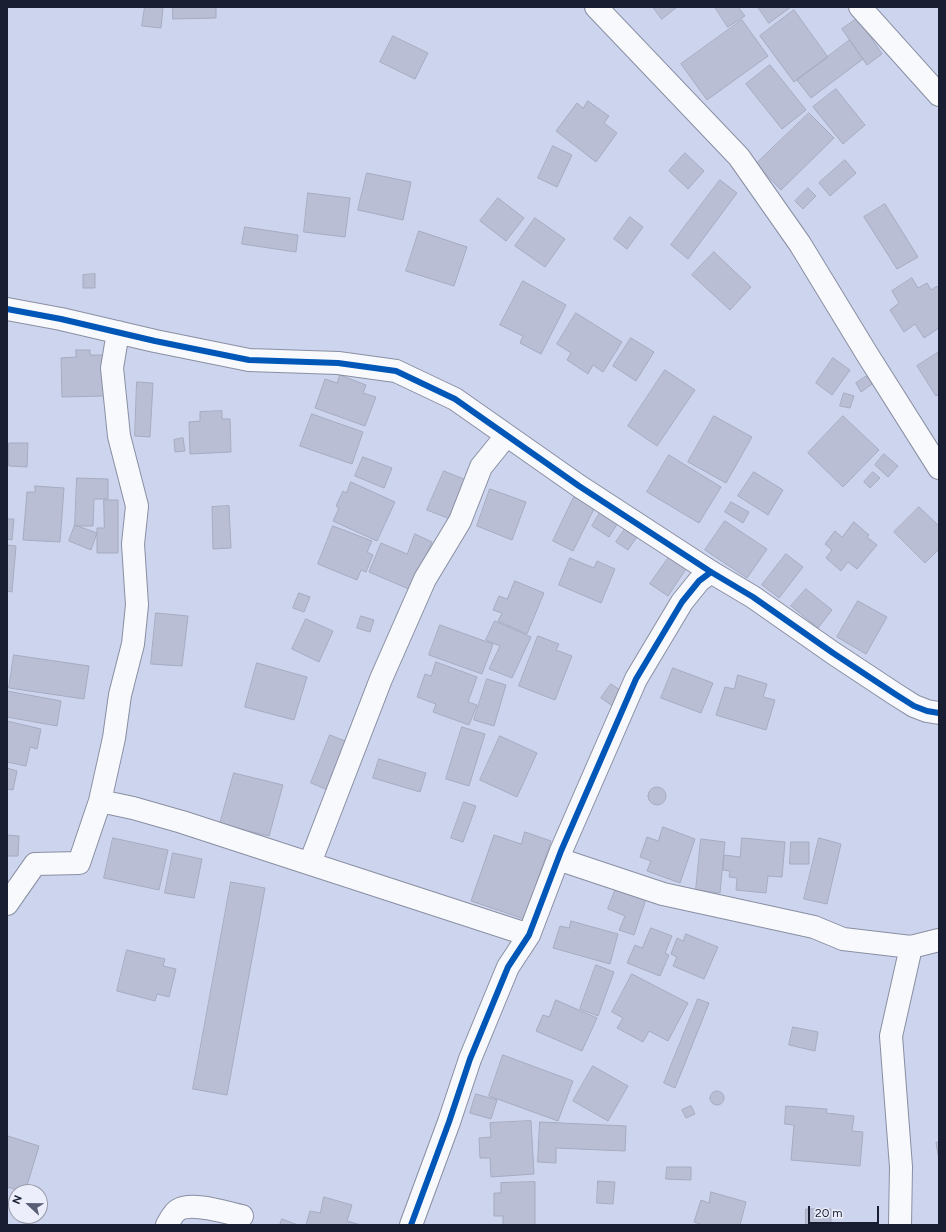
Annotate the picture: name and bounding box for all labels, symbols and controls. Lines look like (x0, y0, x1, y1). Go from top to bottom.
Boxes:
north arrow (8, 1184, 48, 1224)
text: N (10, 1193, 25, 1206)
scale bar (810, 1198, 881, 1224)
text: 20 m (815, 1206, 843, 1220)

